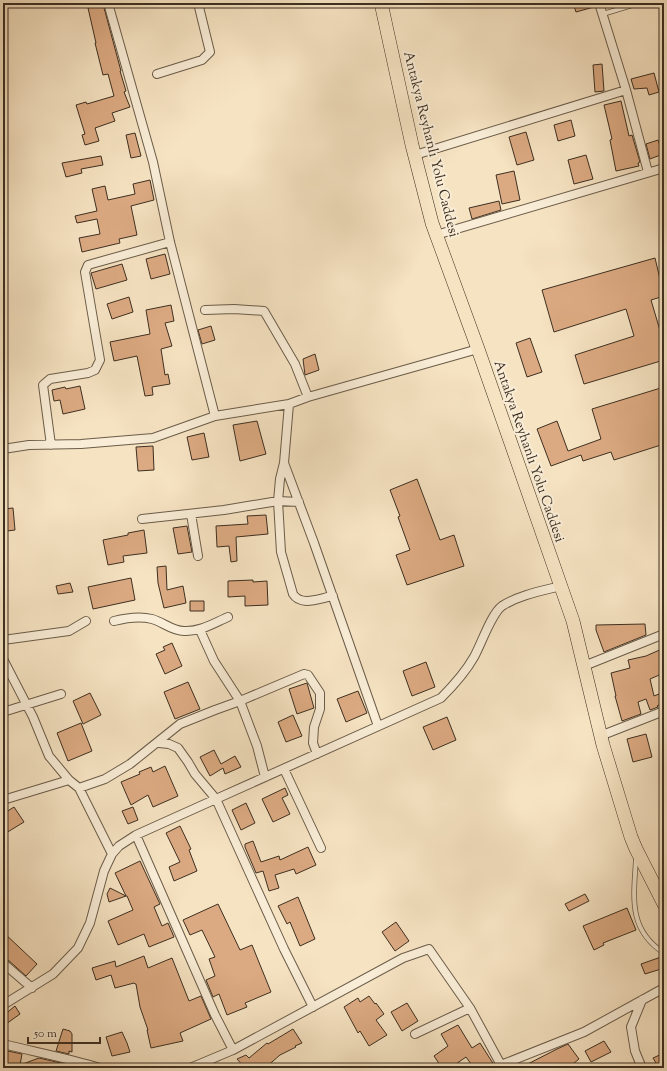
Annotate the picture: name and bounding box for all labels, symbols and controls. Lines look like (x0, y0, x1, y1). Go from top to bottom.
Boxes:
street label: Antakya Reyhanlı Yolu Caddesi (397, 49, 463, 240)
street label: Antakya Reyhanlı Yolu Caddesi (488, 358, 569, 545)
scale bar (28, 1019, 100, 1045)
text: 50 m (33, 1025, 57, 1043)

